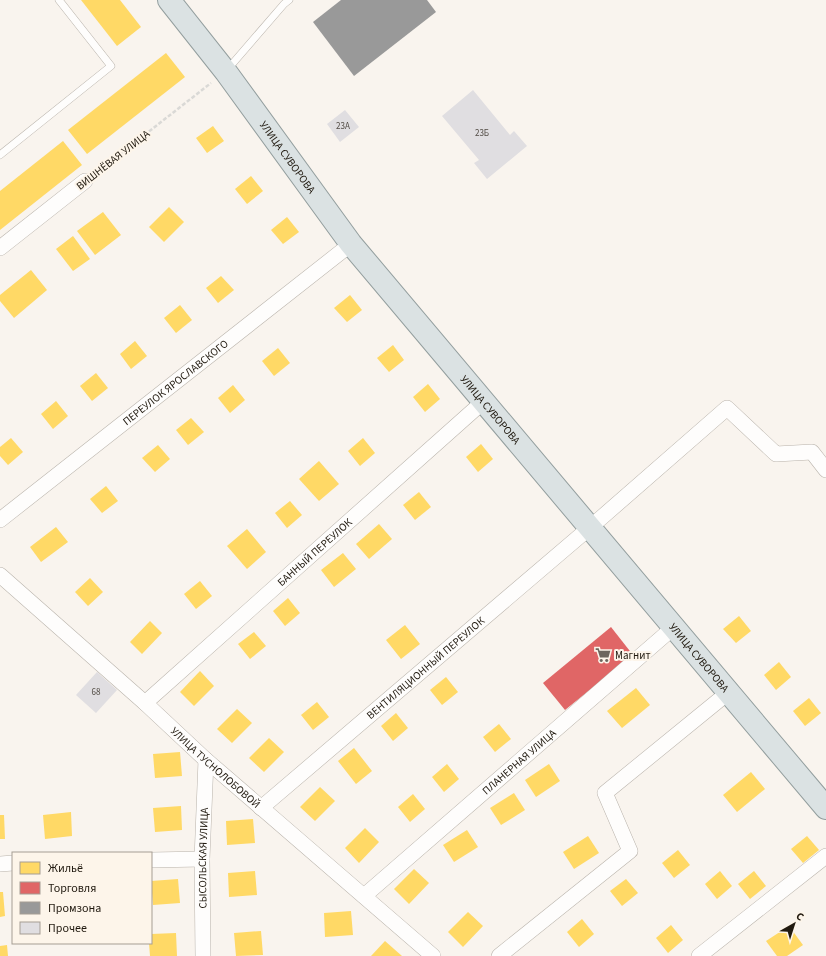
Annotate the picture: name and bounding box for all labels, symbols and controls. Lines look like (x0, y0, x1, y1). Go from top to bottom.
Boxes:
street label: УЛИЦА СУВОРОВА (256, 118, 319, 196)
house number: 23А (336, 120, 350, 133)
street label: ВИШНЁВАЯ УЛИЦА (73, 127, 153, 193)
house number: 23Б (475, 127, 489, 140)
street label: ПЕРЕУЛОК ЯРОСЛАВСКОГО (119, 336, 231, 428)
street label: УЛИЦА СУВОРОВА (457, 372, 524, 447)
street label: БАННЫЙ ПЕРЕУЛОК (274, 514, 356, 589)
street label: ВЕНТИЛЯЦИОННЫЙ ПЕРЕУЛОК (363, 613, 488, 722)
street label: УЛИЦА СУВОРОВА (666, 620, 733, 695)
supermarket icon: Магнит (594, 646, 612, 664)
place label: Магнит (615, 648, 651, 663)
house number: 68 (92, 686, 101, 699)
street label: УЛИЦА ТУСНОЛОБОВОЙ (168, 723, 264, 811)
street label: ПЛАНЕРНАЯ УЛИЦА (479, 725, 559, 798)
street label: СЫСОЛЬСКАЯ УЛИЦА (194, 807, 212, 909)
legend (12, 852, 152, 944)
text: Жильё (48, 860, 83, 877)
text: Торговля (48, 880, 96, 897)
text: Промзона (48, 900, 101, 917)
north arrow (774, 904, 814, 944)
text: С (793, 909, 808, 925)
text: Прочее (48, 920, 87, 937)

